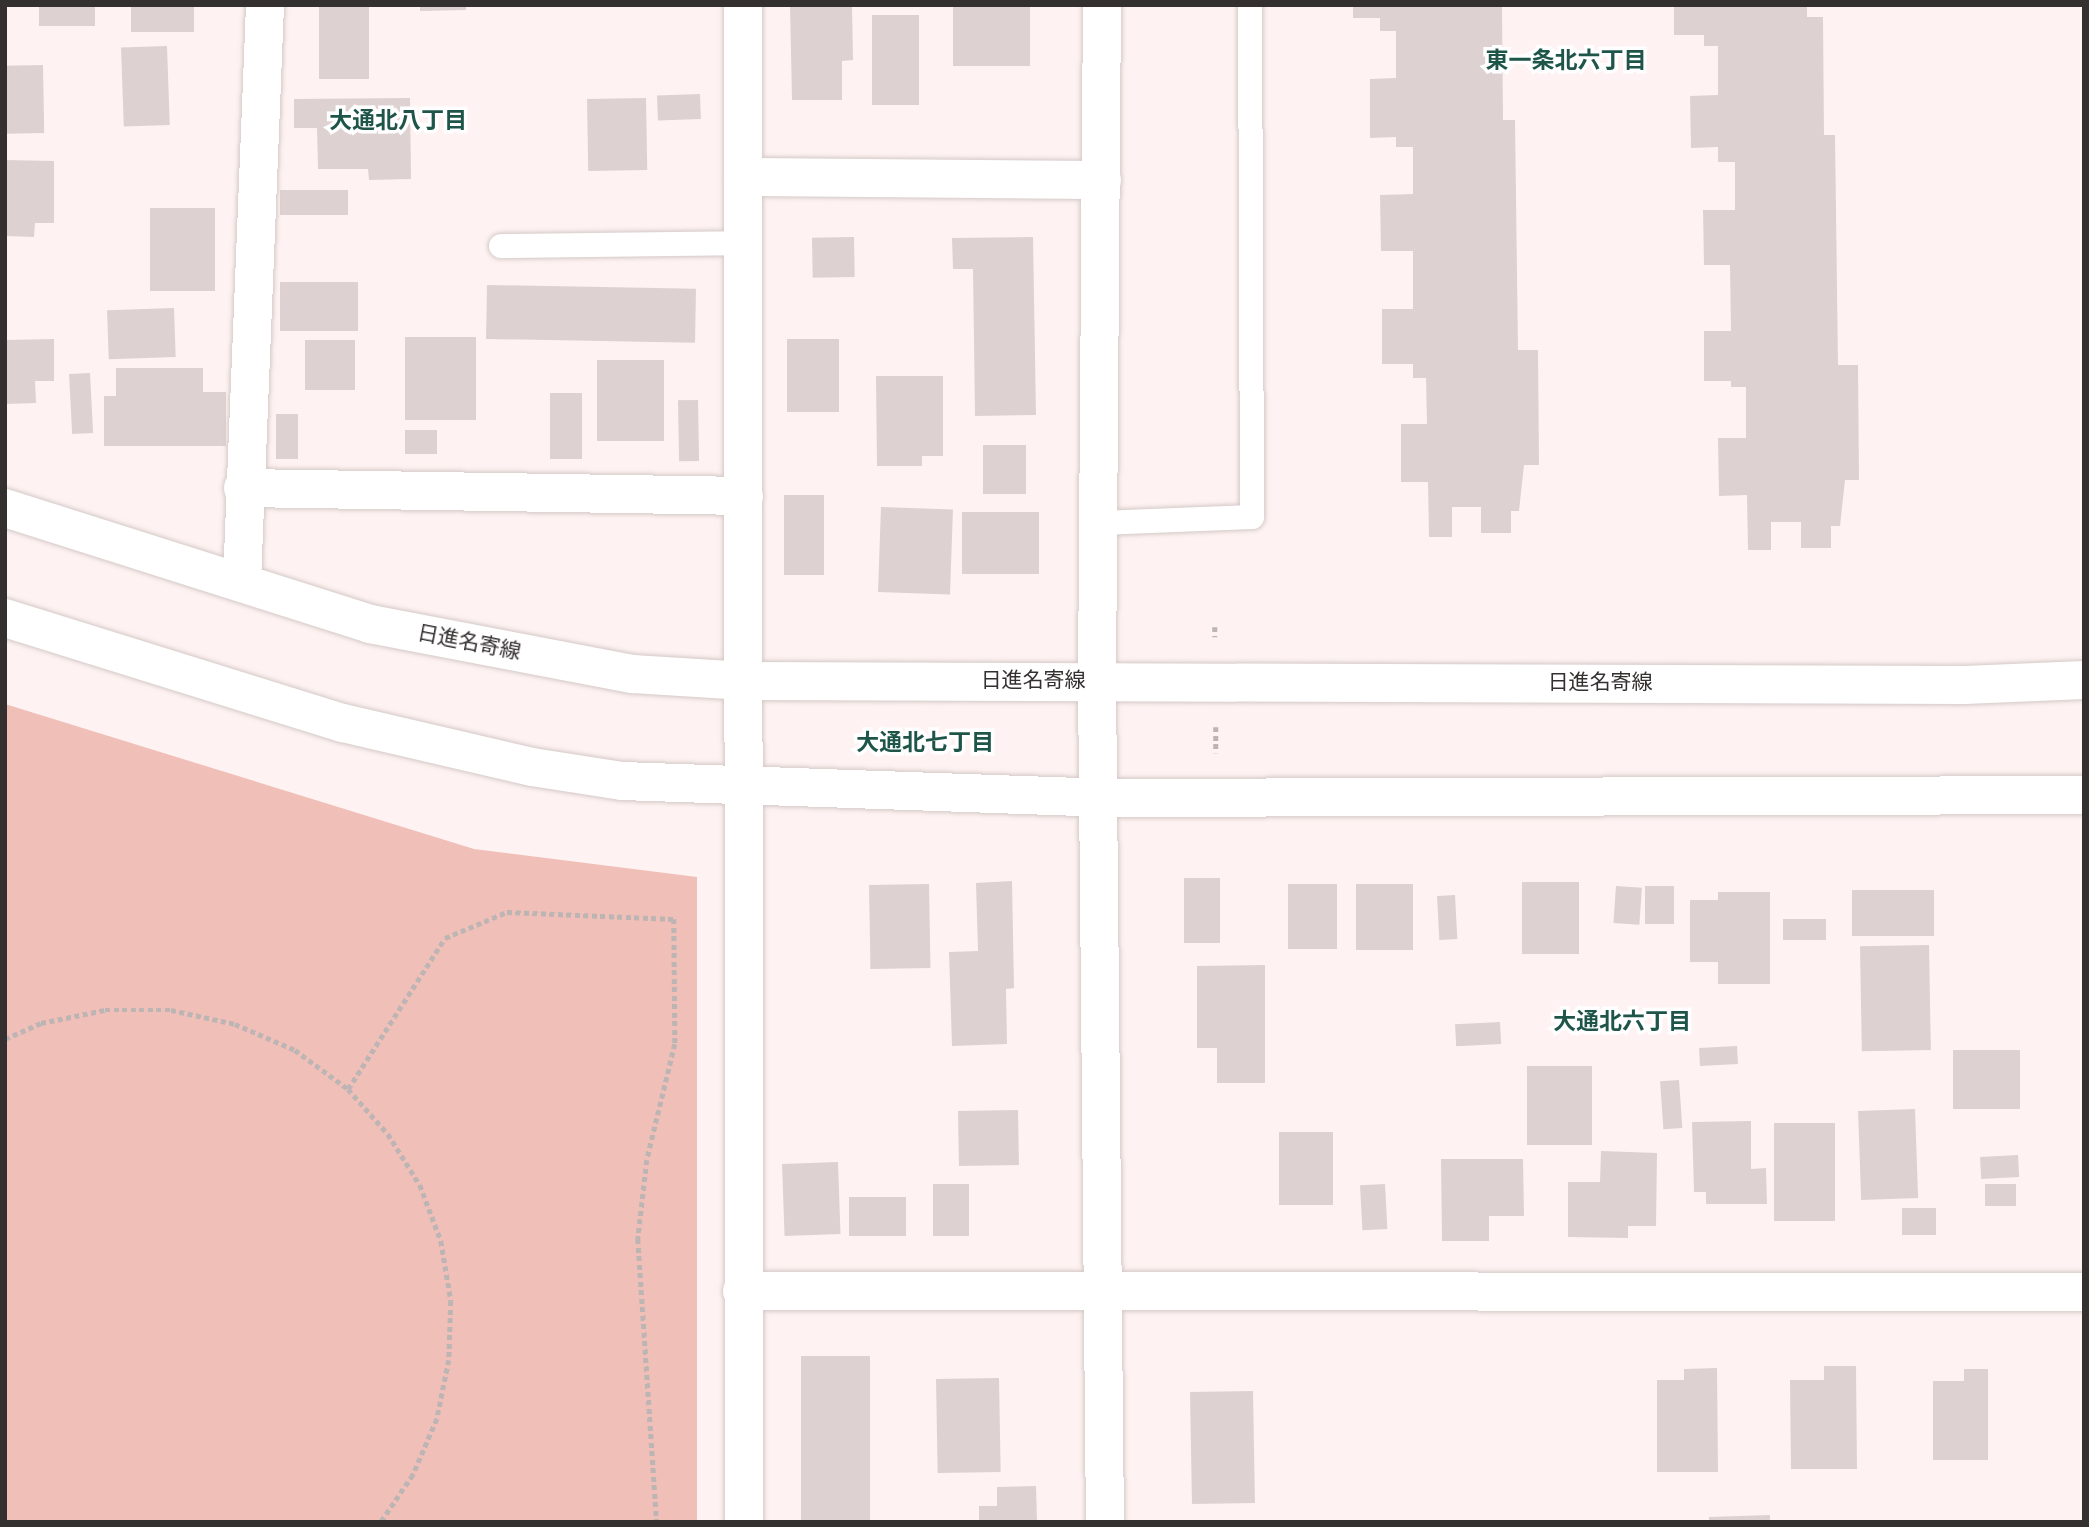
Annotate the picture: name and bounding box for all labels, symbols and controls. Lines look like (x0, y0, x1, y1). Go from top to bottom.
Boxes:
district label: 東一条北六丁目 (1486, 46, 1646, 74)
district label: 大通北八丁目 (329, 106, 467, 134)
street label: 日進名寄線 (415, 620, 523, 664)
street label: 日進名寄線 (981, 667, 1085, 693)
street label: 日進名寄線 (1548, 669, 1652, 695)
district label: 大通北七丁目 (856, 728, 994, 756)
district label: 大通北六丁目 (1553, 1007, 1691, 1035)

